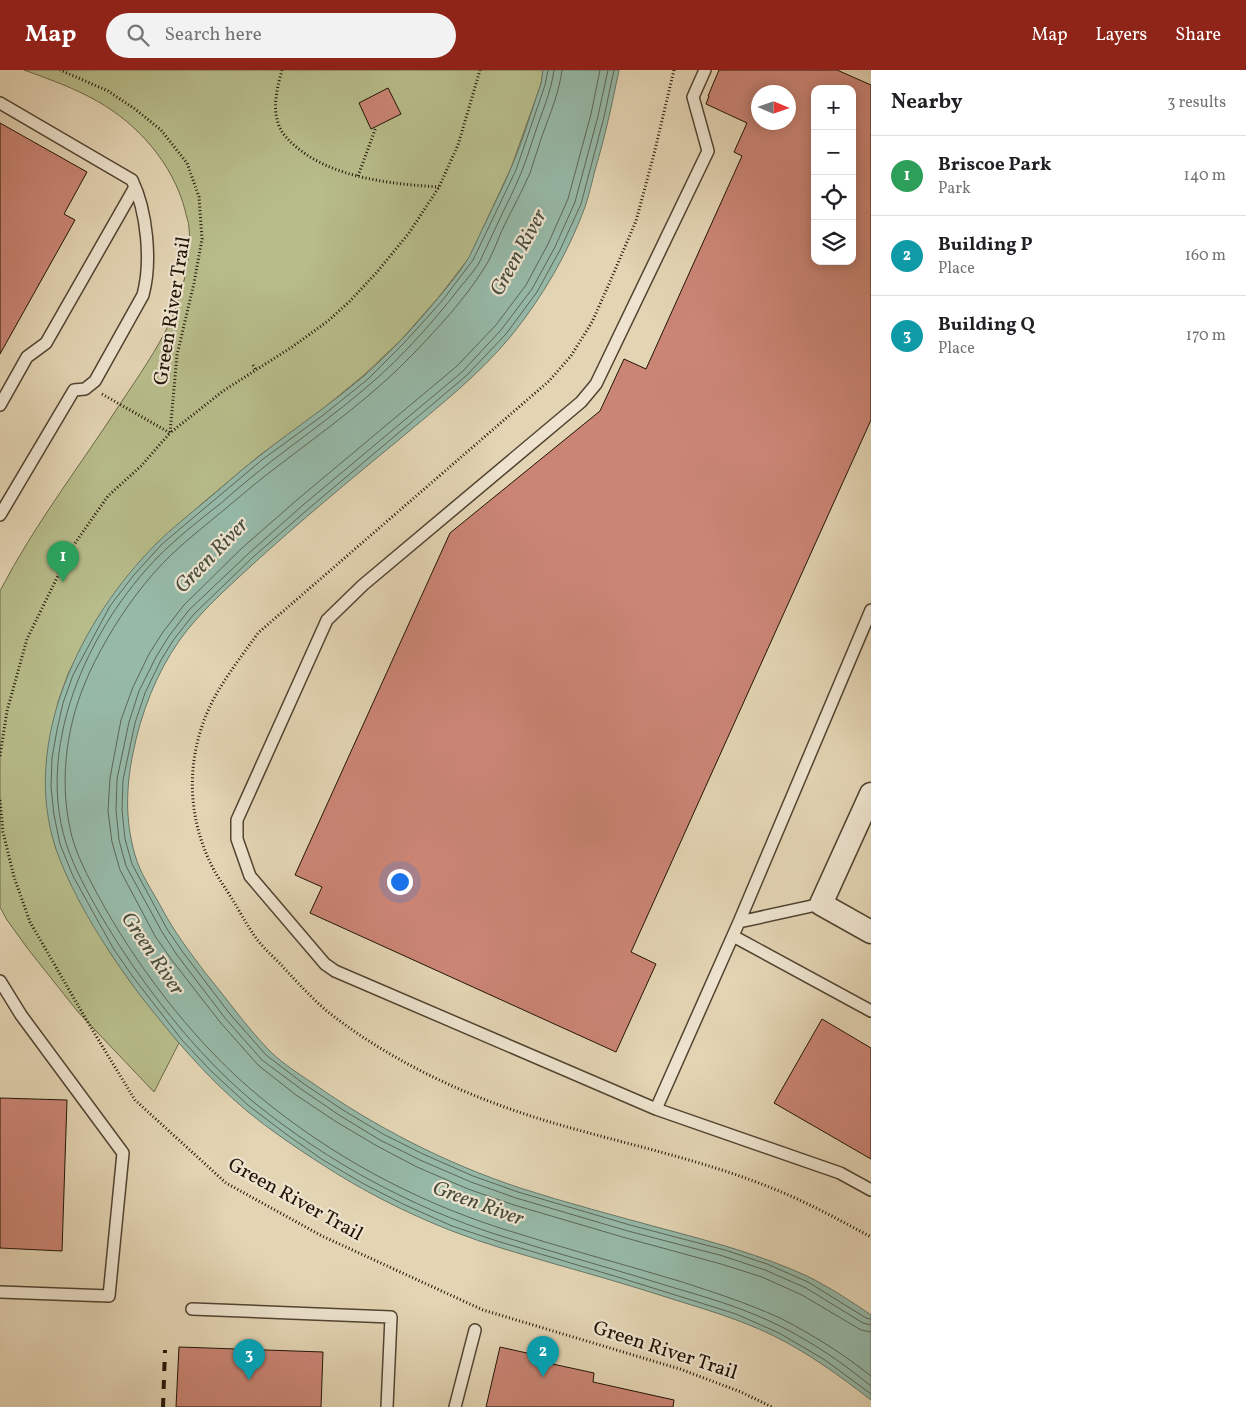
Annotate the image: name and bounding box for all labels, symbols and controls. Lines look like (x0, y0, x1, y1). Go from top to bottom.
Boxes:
search box (106, 13, 456, 58)
text: Map (25, 18, 76, 52)
icon: search (124, 21, 152, 49)
text: Search here (164, 22, 262, 48)
text: Map (1031, 23, 1067, 48)
text: Layers (1095, 23, 1147, 48)
text: Share (1175, 23, 1221, 48)
north arrow (751, 85, 796, 130)
map controls (811, 85, 856, 265)
button: + (811, 85, 856, 130)
text: Nearby (891, 88, 962, 117)
text: 3 results (1167, 92, 1226, 114)
button: − (811, 130, 856, 175)
text: Briscoe Park (938, 152, 1052, 178)
text: 1 (904, 165, 910, 187)
text: 140 m (1184, 165, 1226, 187)
button: locate (811, 175, 856, 220)
text: Park (938, 178, 971, 200)
water label: Green River (483, 204, 555, 302)
button: layers (811, 220, 856, 265)
text: Building P (938, 232, 1033, 258)
street label: Green River Trail (147, 234, 199, 387)
text: 2 (903, 245, 911, 267)
text: 160 m (1185, 245, 1226, 267)
text: Place (938, 258, 975, 280)
text: Building Q (938, 312, 1035, 338)
text: 3 (903, 325, 911, 347)
text: 170 m (1186, 325, 1226, 347)
text: Place (938, 338, 975, 360)
water label: Green River (168, 512, 256, 600)
pin: 1 (47, 541, 79, 582)
your location (387, 869, 413, 895)
water label: Green River (113, 906, 191, 1002)
street label: Green River Trail (222, 1151, 368, 1249)
water label: Green River (428, 1174, 528, 1234)
street label: Green River Trail (589, 1314, 741, 1388)
pin: 2 (527, 1336, 559, 1377)
pin: 3 (233, 1339, 265, 1380)

